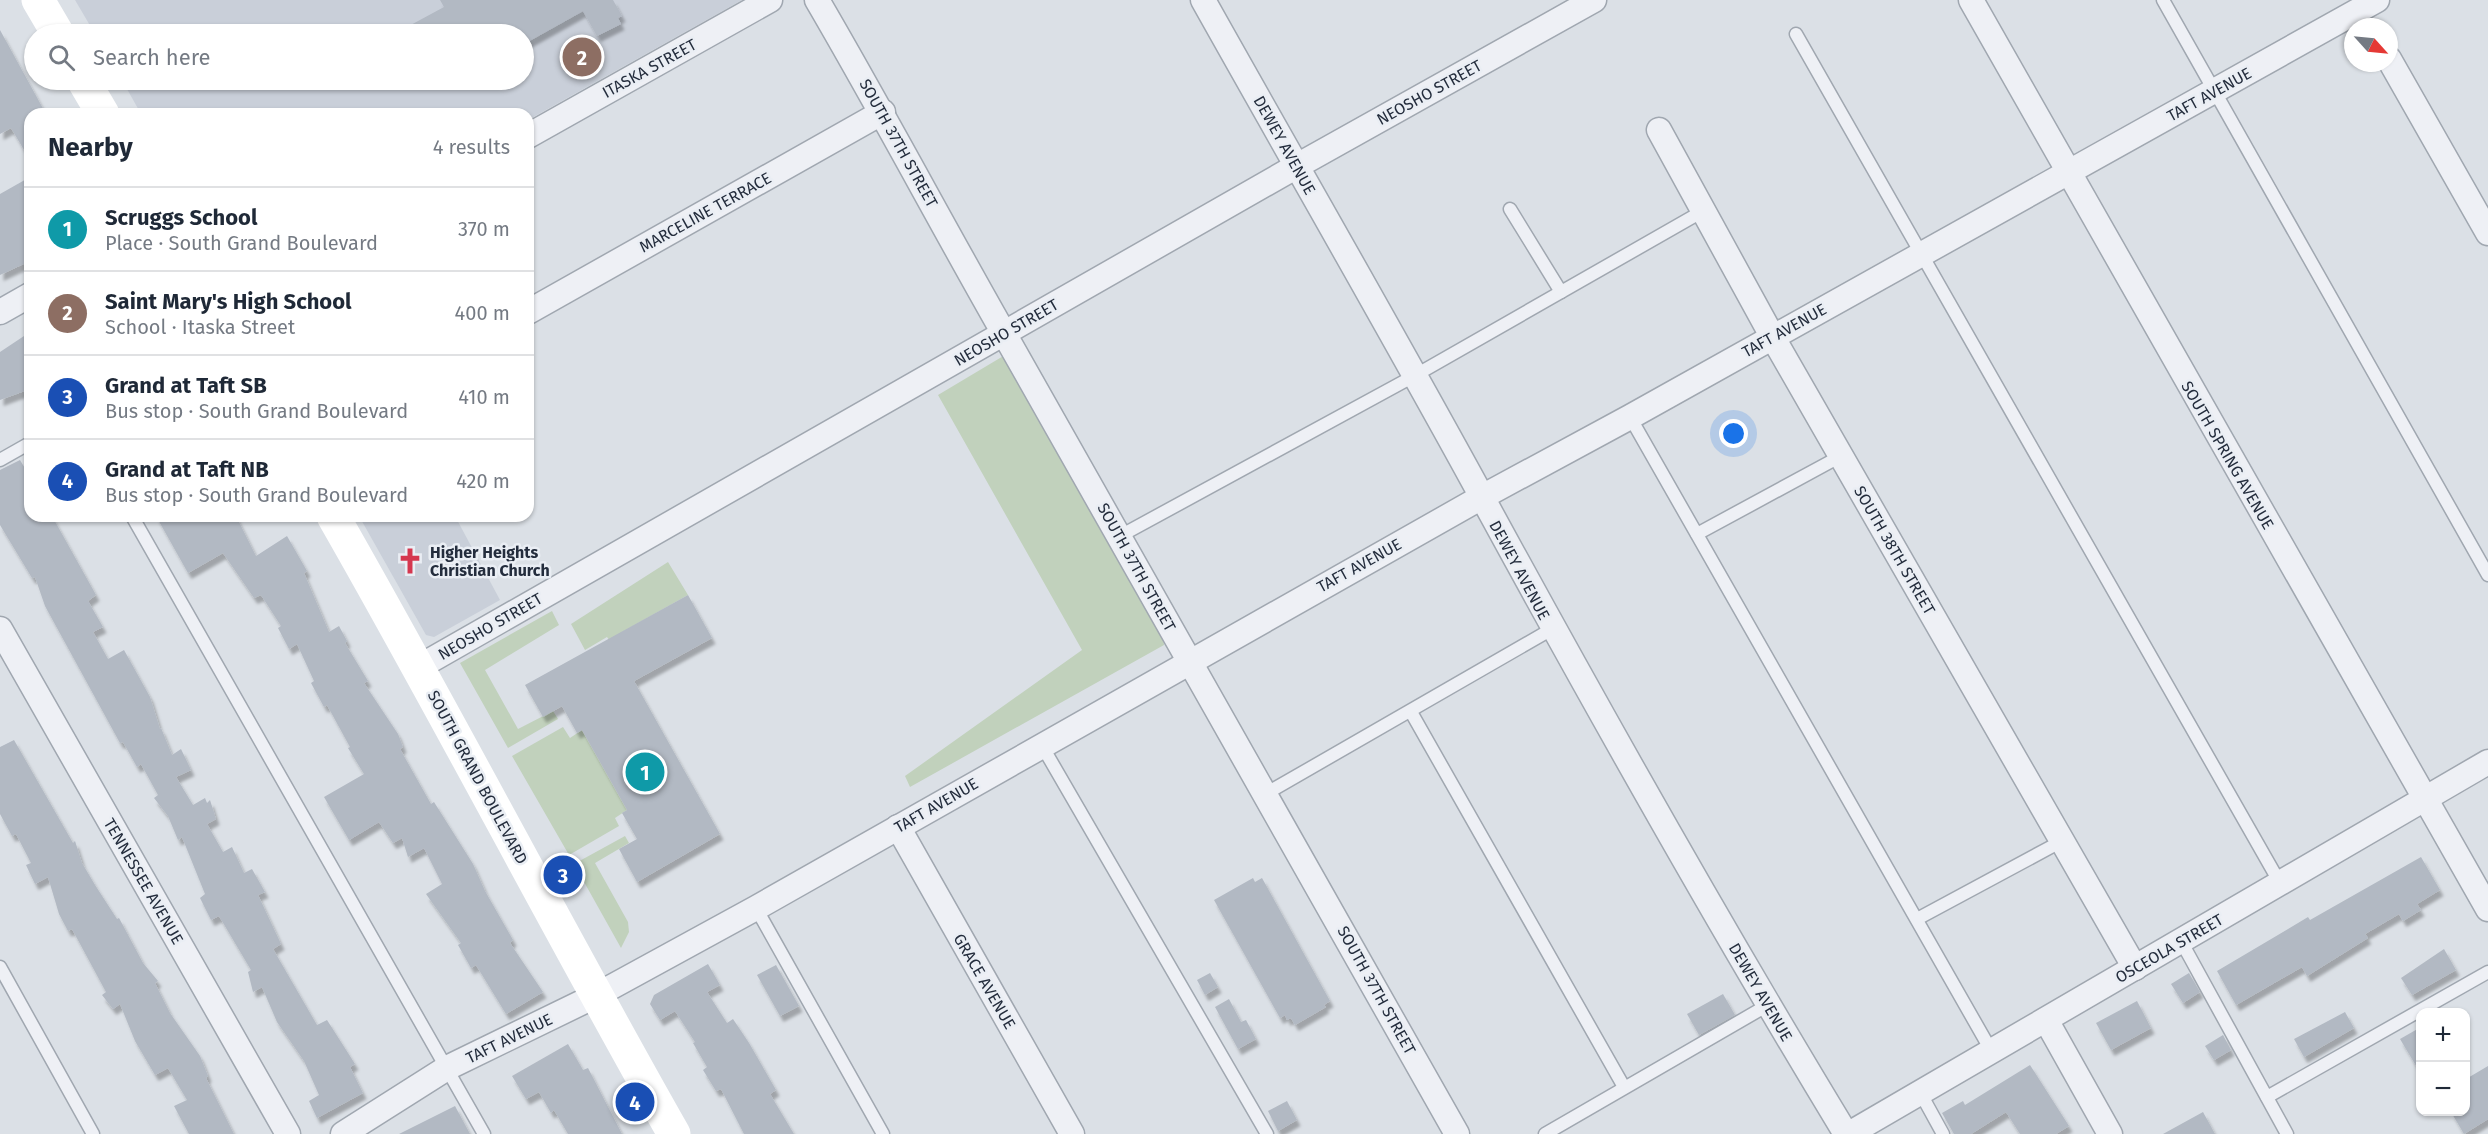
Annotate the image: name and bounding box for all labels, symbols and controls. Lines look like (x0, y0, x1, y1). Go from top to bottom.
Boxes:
north arrow (2344, 18, 2398, 72)
search box (24, 24, 534, 90)
pin: 2 (562, 34, 602, 80)
street label: ITASKA STREET (599, 34, 700, 102)
icon: search (45, 41, 78, 74)
text: Search here (93, 44, 211, 71)
street label: NEOSHO STREET (1373, 55, 1486, 129)
street label: TAFT AVENUE (2164, 63, 2255, 125)
street label: SOUTH 37TH STREET (855, 76, 942, 211)
street label: DEWEY AVENUE (1250, 92, 1320, 198)
text: Nearby (48, 132, 133, 163)
text: 4 results (433, 135, 510, 159)
street label: MARCELINE TERRACE (636, 168, 774, 257)
text: Scruggs School (105, 204, 257, 231)
text: 1 (63, 217, 72, 241)
text: 370 m (458, 217, 510, 241)
text: Place · South Grand Boulevard (105, 231, 378, 255)
text: Saint Mary's High School (105, 288, 352, 315)
street label: NEOSHO STREET (951, 295, 1062, 370)
street label: TAFT AVENUE (1739, 299, 1830, 361)
text: 2 (62, 301, 73, 325)
text: 400 m (455, 301, 510, 325)
text: School · Itaska Street (105, 315, 295, 339)
text: Grand at Taft SB (105, 372, 267, 399)
street label: SOUTH SPRING AVENUE (2177, 378, 2278, 533)
text: 3 (62, 385, 73, 409)
text: 410 m (458, 385, 510, 409)
text: Bus stop · South Grand Boulevard (105, 399, 408, 423)
your location (1719, 419, 1748, 448)
text: Grand at Taft NB (105, 456, 269, 483)
text: 4 (62, 469, 73, 493)
text: 420 m (456, 469, 510, 493)
text: Bus stop · South Grand Boulevard (105, 483, 408, 507)
street label: SOUTH 38TH STREET (1850, 483, 1939, 619)
street label: SOUTH 37TH STREET (1093, 500, 1180, 635)
street label: DEWEY AVENUE (1485, 517, 1554, 623)
street label: TAFT AVENUE (1314, 534, 1405, 596)
place label: Higher Heights Christian Church (430, 543, 550, 580)
church icon: Higher Heights Christian Church (395, 546, 425, 576)
street label: NEOSHO STREET (435, 589, 546, 664)
street label: SOUTH GRAND BOULEVARD (424, 687, 531, 867)
pin: 1 (626, 750, 664, 794)
street label: TAFT AVENUE (891, 774, 981, 837)
street label: TENNESSEE AVENUE (100, 815, 187, 948)
pin: 3 (544, 852, 582, 898)
street label: OSCEOLA STREET (2112, 910, 2227, 987)
street label: SOUTH 37TH STREET (1333, 923, 1420, 1058)
street label: GRACE AVENUE (950, 930, 1020, 1032)
street label: DEWEY AVENUE (1725, 940, 1796, 1045)
map controls (2416, 1008, 2470, 1116)
button: + (2416, 1008, 2470, 1062)
street label: TAFT AVENUE (463, 1009, 555, 1067)
button: − (2416, 1062, 2470, 1116)
pin: 4 (616, 1080, 654, 1124)

